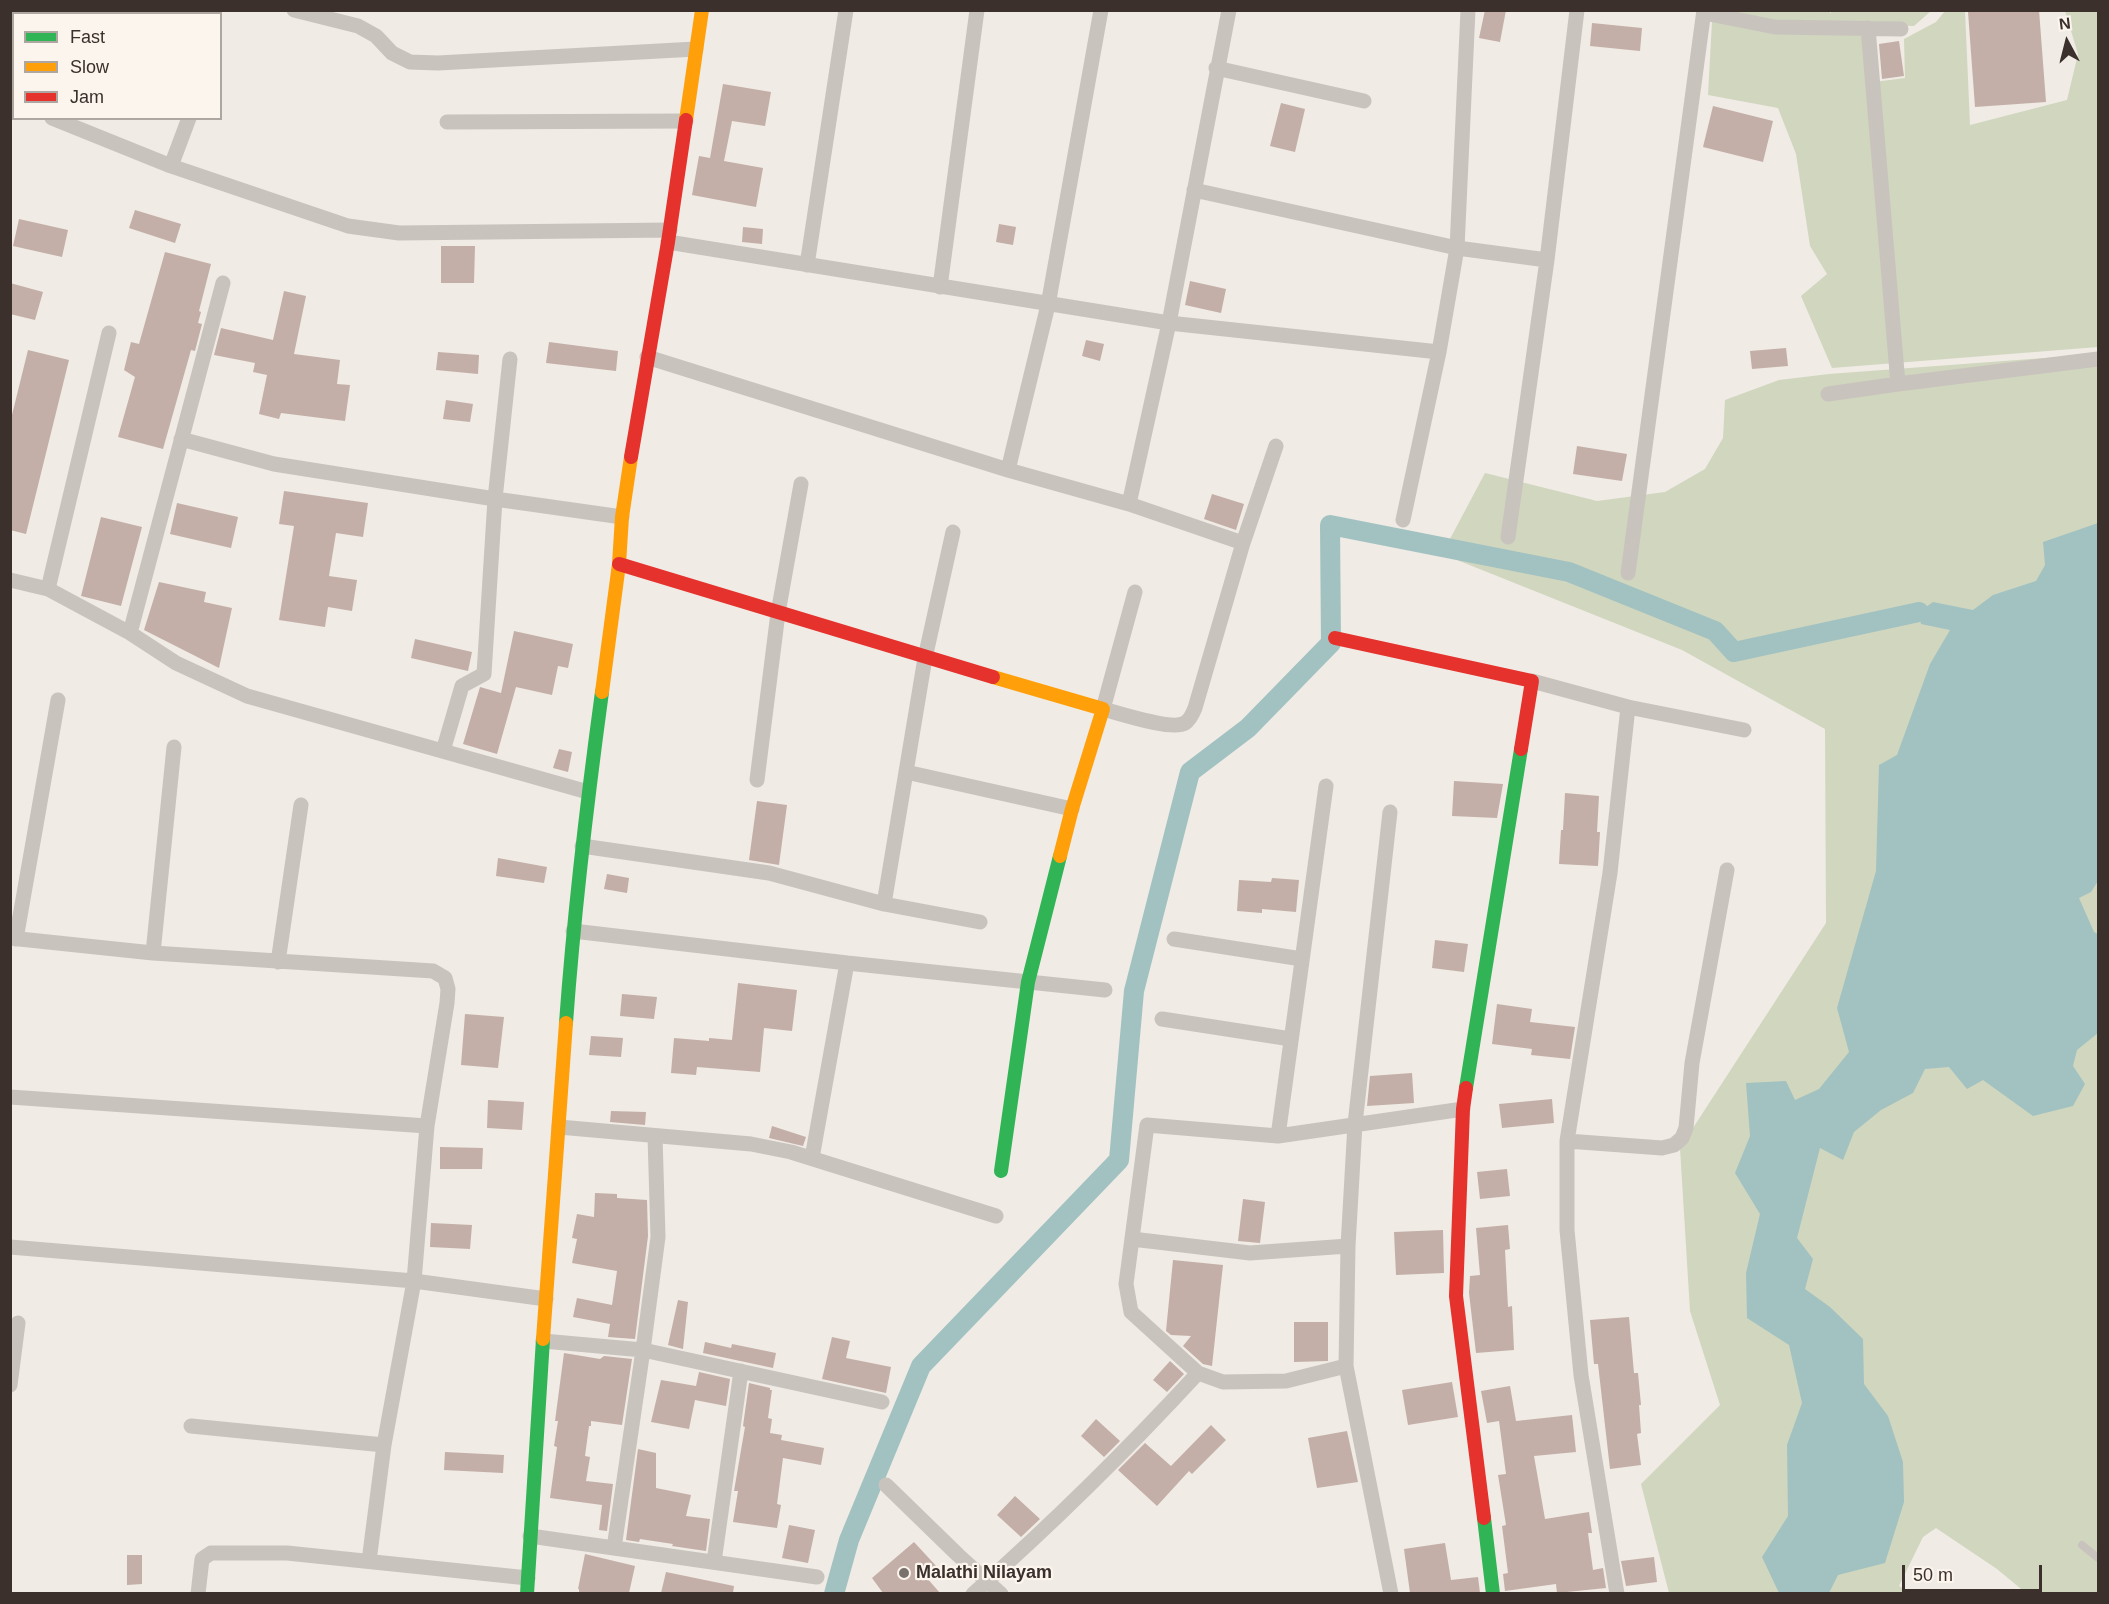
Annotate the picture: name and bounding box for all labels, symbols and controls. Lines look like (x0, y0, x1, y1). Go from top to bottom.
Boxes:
legend (12, 12, 222, 120)
north arrow (2037, 12, 2097, 72)
text: N (2058, 14, 2072, 33)
text: Fast (70, 27, 105, 47)
text: Slow (70, 57, 109, 77)
text: Jam (70, 87, 104, 107)
scale bar (1905, 1553, 2044, 1591)
place label: Malathi Nilayam (916, 1562, 1052, 1584)
text: 50 m (1913, 1565, 1953, 1585)
marker: Malathi Nilayam (897, 1566, 911, 1580)

